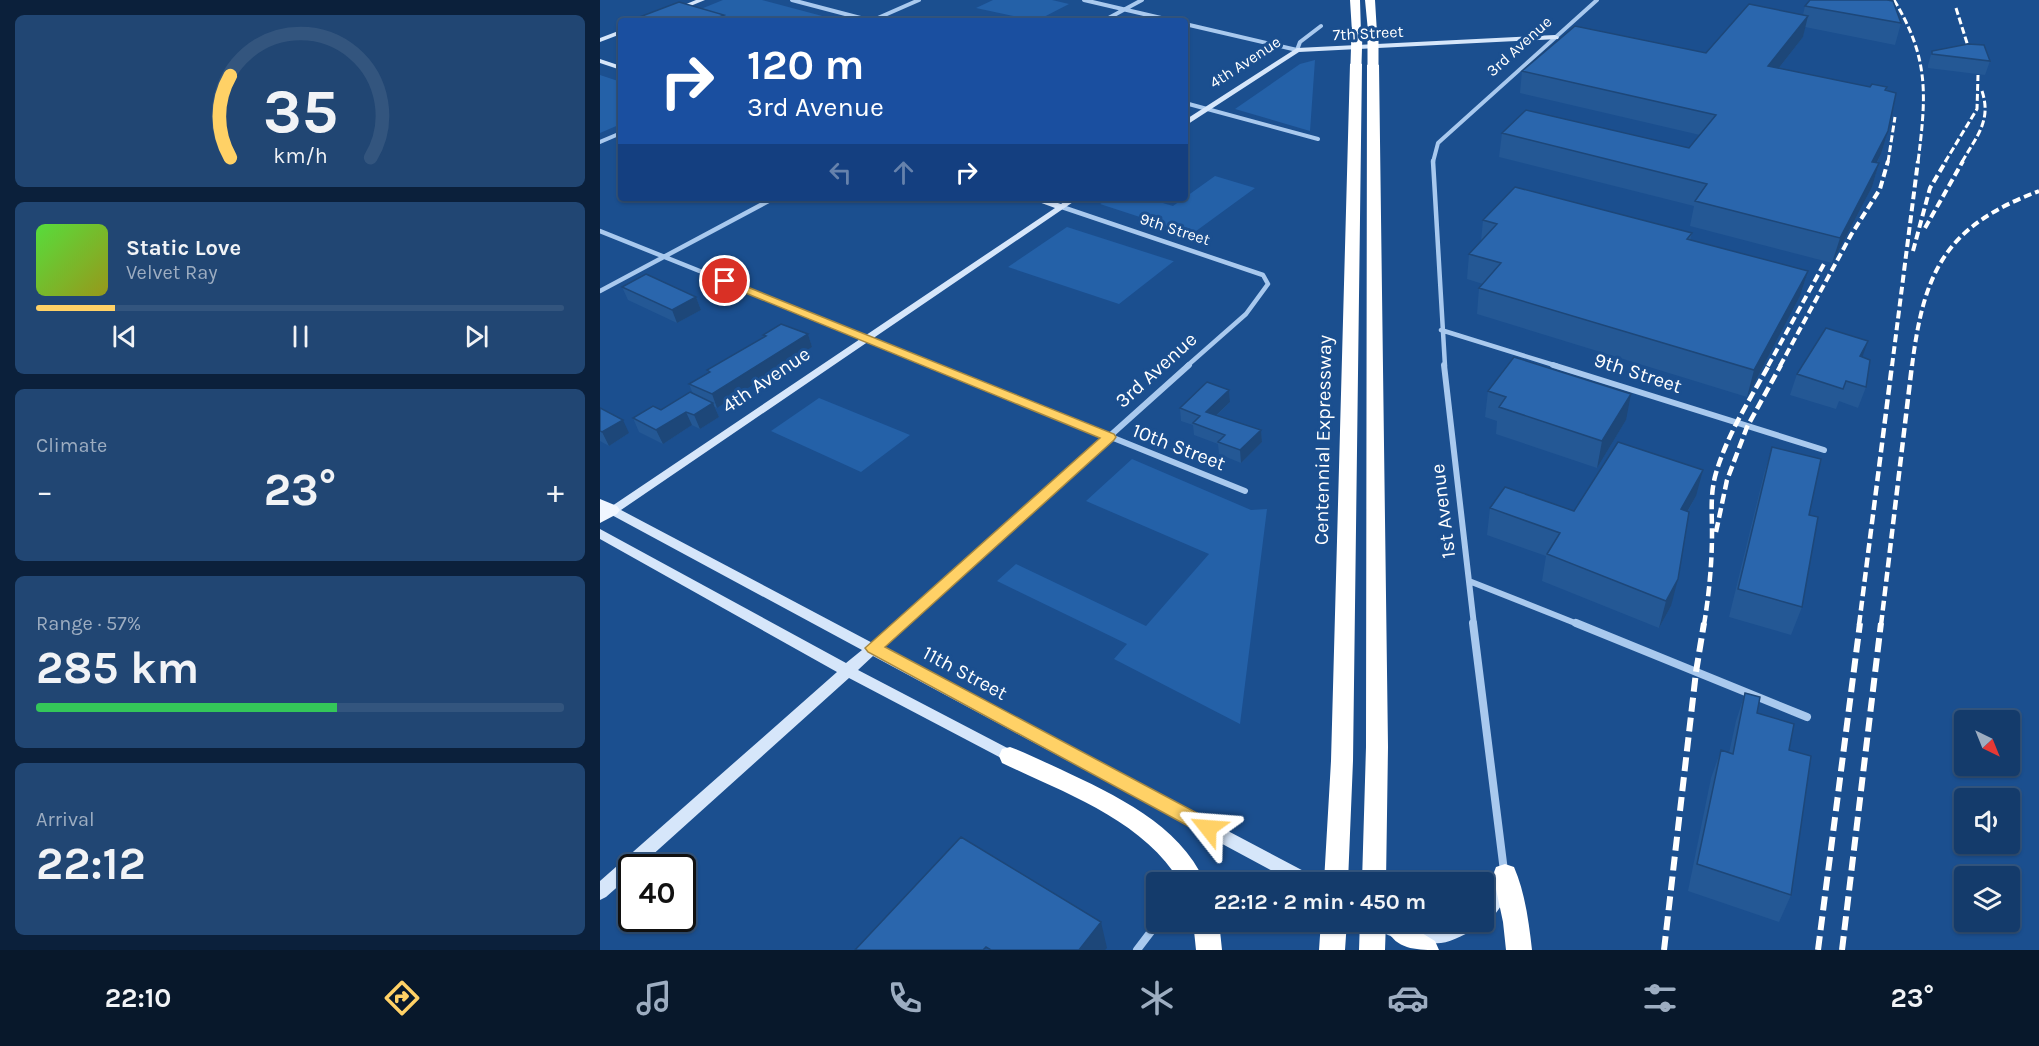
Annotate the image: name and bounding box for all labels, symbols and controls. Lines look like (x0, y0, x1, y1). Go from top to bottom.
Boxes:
street label: 3rd Avenue (1482, 12, 1556, 80)
street label: 7th Street (1332, 22, 1404, 44)
street label: 4th Avenue (1206, 32, 1284, 92)
text: 120 m (747, 40, 864, 90)
icon: right (648, 42, 726, 120)
text: 35 (262, 75, 338, 148)
text: 3rd Avenue (747, 91, 884, 123)
text: km/h (273, 143, 327, 168)
icon: left (824, 156, 857, 189)
icon: ahead (887, 156, 920, 189)
icon: right (950, 156, 983, 189)
street label: 9th Street (1138, 209, 1212, 249)
text: Static Love (126, 235, 241, 261)
pin (699, 255, 750, 306)
text: Velvet Ray (126, 261, 218, 284)
icon: arrive (708, 264, 741, 297)
icon: previous (108, 320, 141, 353)
icon: pause (284, 320, 317, 353)
icon: next (460, 320, 493, 353)
street label: 3rd Avenue (1111, 328, 1201, 412)
street label: Centennial Expressway (1310, 335, 1336, 545)
street label: 4th Avenue (718, 342, 814, 418)
street label: 9th Street (1591, 348, 1685, 398)
street label: 10th Street (1129, 419, 1229, 475)
text: Climate (36, 434, 107, 457)
street label: 1st Avenue (1426, 462, 1460, 560)
text: 23° (264, 464, 336, 516)
text: − (36, 472, 53, 510)
text: + (547, 472, 564, 510)
text: Range · 57% (36, 612, 141, 635)
street label: 11th Street (919, 641, 1012, 705)
text: 285 km (36, 642, 199, 694)
north arrow (1954, 710, 2020, 776)
map controls (1954, 710, 2020, 932)
button: sound (1954, 788, 2020, 854)
position arrow (1176, 796, 1240, 860)
text: Arrival (36, 808, 95, 831)
text: 22:12 (36, 838, 146, 890)
speed limit sign: 40 (618, 854, 696, 932)
button: layers (1954, 866, 2020, 932)
text: 22:12 · 2 min · 450 m (1214, 889, 1426, 915)
icon: directions (381, 977, 423, 1019)
icon: music (633, 977, 675, 1019)
icon: phone (884, 977, 926, 1019)
icon: climate (1136, 977, 1178, 1019)
icon: car (1387, 977, 1429, 1019)
icon: filters (1639, 977, 1681, 1019)
text: 22:10 (105, 982, 171, 1014)
text: 23° (1890, 982, 1934, 1014)

